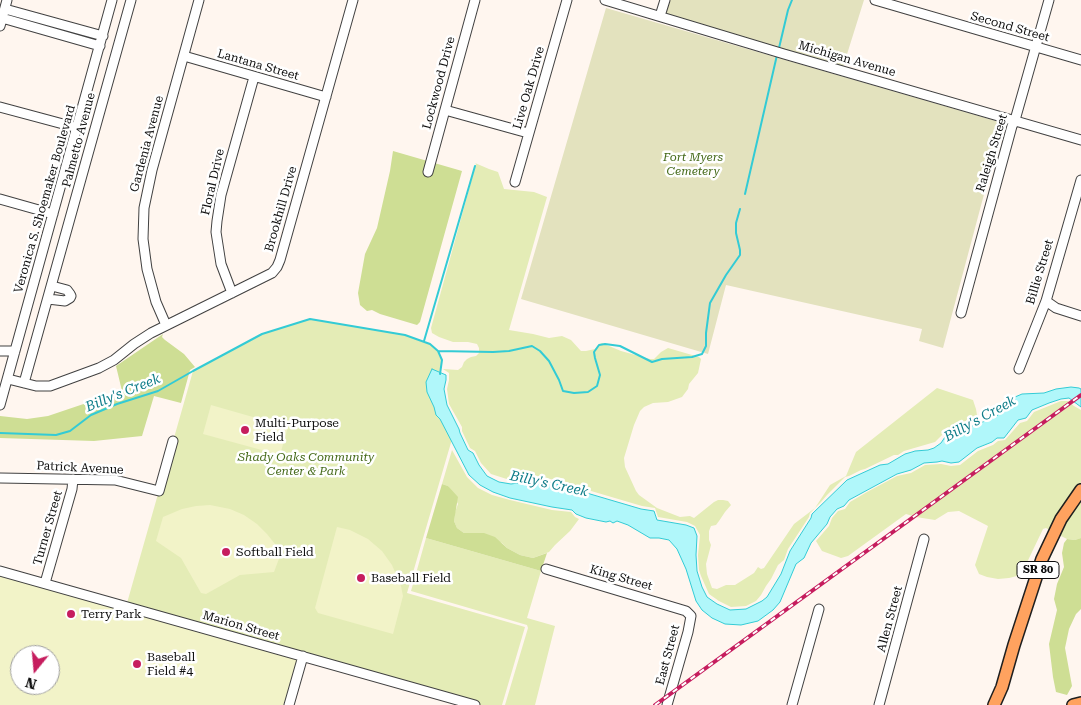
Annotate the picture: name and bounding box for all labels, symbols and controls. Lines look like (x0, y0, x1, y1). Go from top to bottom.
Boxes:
street label: Second Street (969, 9, 1051, 45)
street label: Lockwood Drive (420, 35, 458, 131)
street label: Michigan Avenue (797, 38, 897, 80)
street label: Live Oak Drive (510, 45, 548, 131)
street label: Lantana Street (215, 46, 301, 84)
street label: Palmetto Avenue (59, 91, 99, 189)
street label: Gardenia Avenue (127, 94, 167, 194)
street label: Veronica S. Shoemaker Boulevard (11, 103, 79, 295)
street label: Raleigh Street (973, 112, 1011, 194)
street label: Floral Drive (198, 147, 228, 217)
park label: Fort Myers Cemetery (663, 150, 723, 178)
street label: Brookhill Drive (262, 165, 300, 253)
street label: Billie Street (1023, 238, 1057, 306)
water label: Billy's Creek (83, 370, 163, 416)
water label: Billy's Creek (941, 392, 1019, 446)
place label: Multi-Purpose Field (255, 416, 339, 444)
marker: Multi-Purpose Field (239, 424, 251, 436)
park label: Shady Oaks Community Center & Park (238, 450, 374, 478)
street label: Patrick Avenue (36, 459, 124, 477)
water label: Billy's Creek (508, 468, 590, 500)
street label: Turner Street (30, 489, 66, 567)
place label: Softball Field (236, 545, 314, 559)
marker: Softball Field (220, 546, 232, 558)
street label: King Street (588, 562, 654, 594)
road number: SR 80 (1017, 562, 1059, 578)
place label: Baseball Field (371, 571, 451, 585)
marker: Baseball Field (355, 572, 367, 584)
street label: Allen Street (874, 584, 906, 654)
place label: Terry Park (81, 607, 142, 621)
marker: Terry Park (65, 608, 77, 620)
street label: Marion Street (201, 608, 281, 644)
street label: East Street (653, 623, 683, 687)
north arrow (10, 645, 60, 695)
place label: Baseball Field #4 (147, 650, 195, 678)
marker: Baseball Field #4 (131, 658, 143, 670)
text: N (23, 674, 38, 693)

